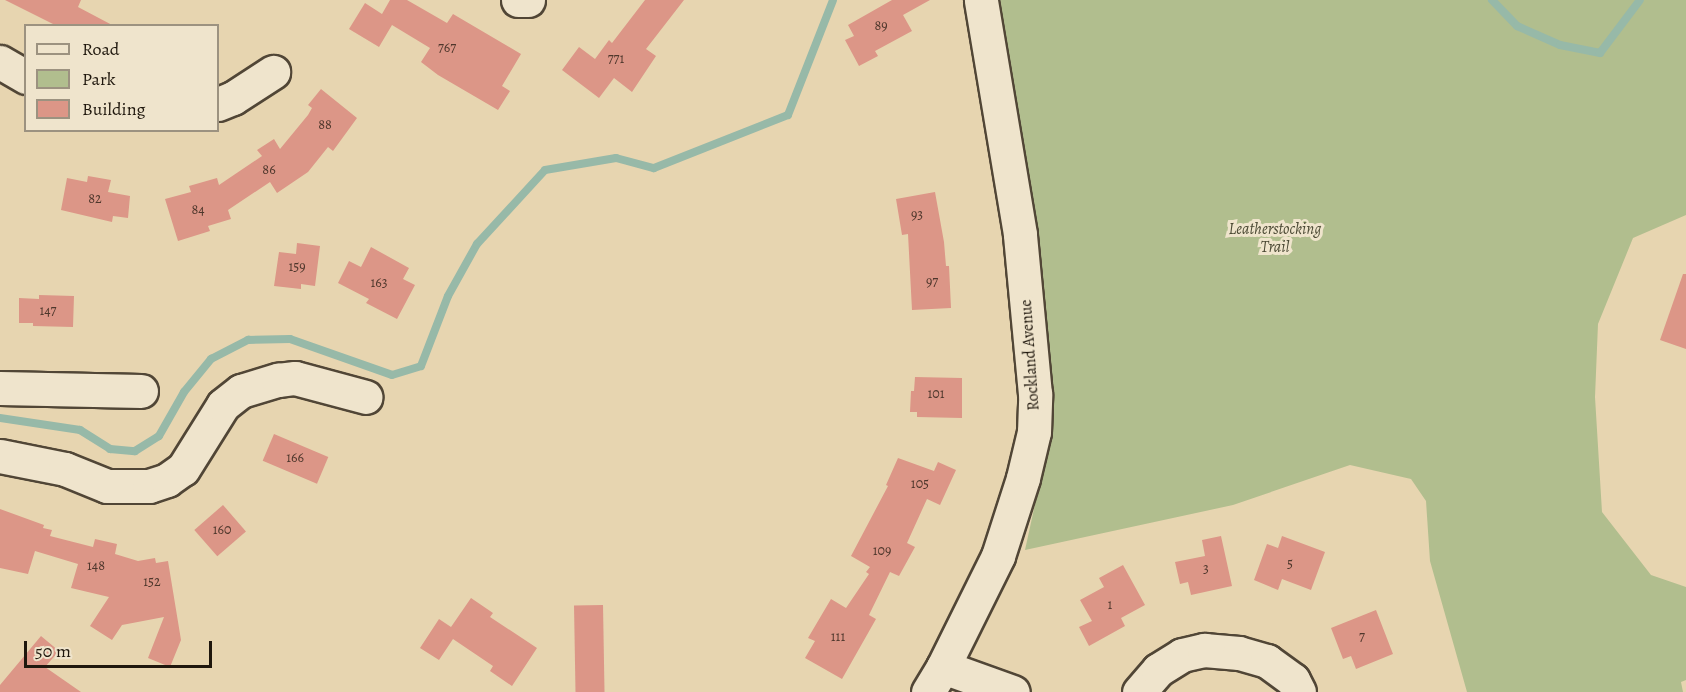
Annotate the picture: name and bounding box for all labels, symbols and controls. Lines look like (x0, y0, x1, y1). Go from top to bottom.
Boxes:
house number: 89 (874, 18, 888, 34)
legend (24, 24, 219, 132)
text: Road (82, 37, 119, 61)
house number: 767 (438, 40, 456, 56)
house number: 771 (608, 51, 624, 67)
text: Park (82, 67, 116, 91)
text: Building (82, 97, 146, 121)
house number: 88 (318, 117, 332, 133)
house number: 86 (262, 162, 276, 178)
house number: 82 (88, 191, 102, 207)
house number: 84 (191, 202, 205, 218)
house number: 93 (911, 207, 923, 223)
park label: Leatherstocking Trail (1229, 219, 1321, 257)
house number: 159 (288, 259, 306, 275)
house number: 97 (926, 274, 938, 290)
house number: 163 (370, 275, 388, 291)
street label: Rockland Avenue (1017, 299, 1043, 411)
house number: 147 (39, 303, 57, 319)
house number: 101 (927, 386, 945, 402)
house number: 166 (286, 450, 304, 466)
house number: 105 (911, 476, 929, 492)
house number: 160 (213, 522, 231, 538)
house number: 109 (873, 543, 891, 559)
house number: 5 (1287, 556, 1293, 572)
house number: 148 (87, 558, 105, 574)
house number: 3 (1203, 561, 1209, 577)
house number: 152 (143, 574, 161, 590)
house number: 1 (1108, 597, 1112, 613)
scale bar (27, 629, 214, 667)
house number: 111 (831, 629, 845, 645)
house number: 7 (1359, 629, 1365, 645)
text: 50 m (35, 639, 71, 663)

